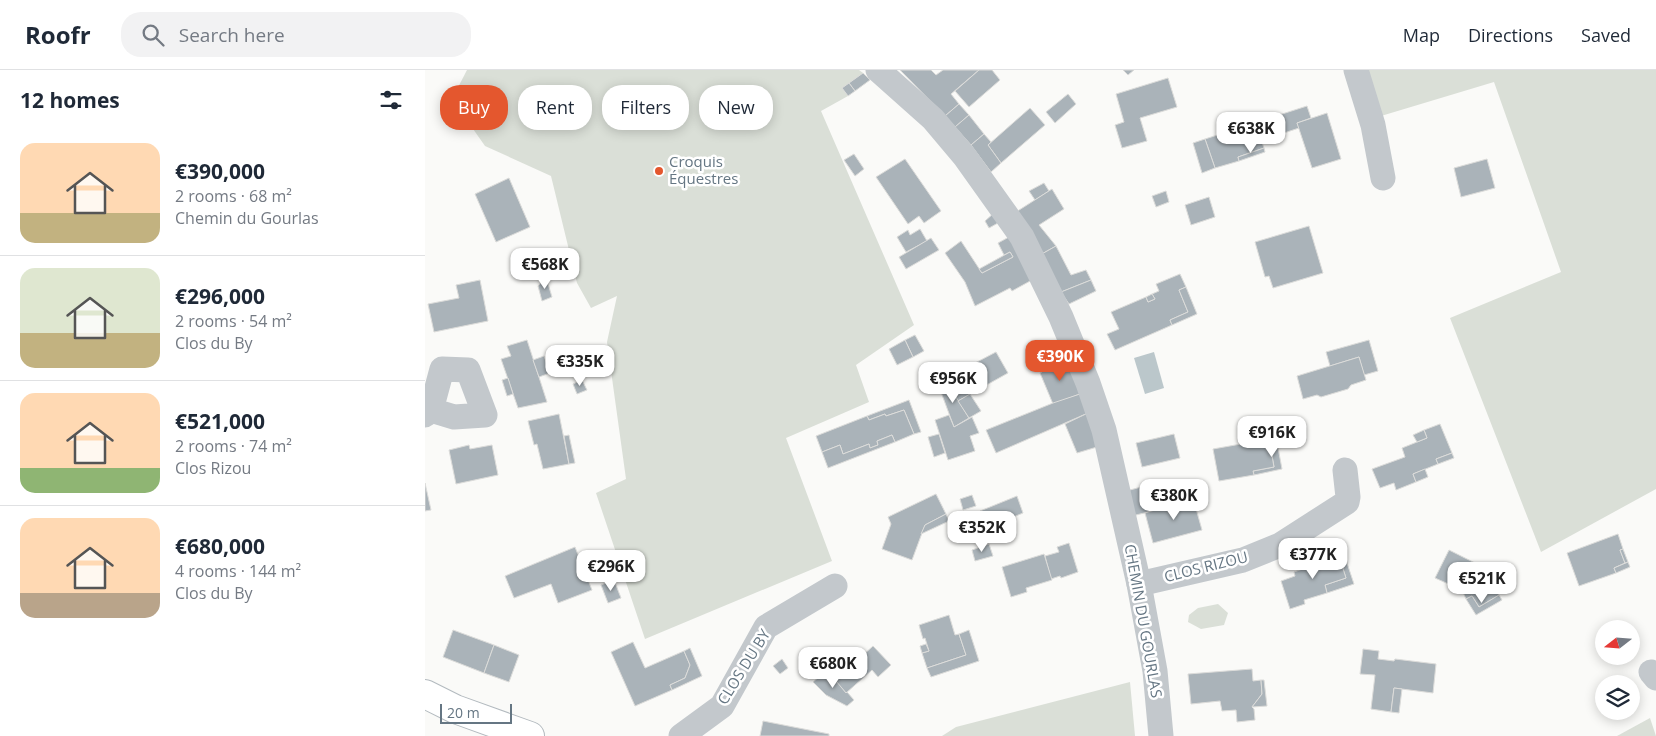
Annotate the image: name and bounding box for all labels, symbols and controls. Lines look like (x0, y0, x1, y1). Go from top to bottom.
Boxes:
search box (121, 12, 471, 57)
text: Roofr (25, 18, 91, 51)
icon: search (139, 21, 167, 49)
text: Search here (179, 22, 285, 48)
text: Map (1403, 23, 1440, 47)
text: Directions (1468, 23, 1553, 47)
text: Saved (1581, 23, 1631, 47)
chip: Buy (440, 85, 508, 130)
chip: Rent (518, 85, 592, 130)
chip: Filters (602, 85, 689, 130)
chip: New (699, 85, 773, 130)
text: 12 homes (20, 86, 120, 114)
icon: filters (377, 86, 405, 114)
pin: €638K (1216, 112, 1286, 154)
text: €638K (1227, 117, 1275, 139)
place label: Croquis Équestres (669, 151, 738, 188)
text: €390,000 (175, 157, 265, 185)
icon: home (60, 163, 120, 223)
marker: Croquis Équestres (653, 165, 665, 177)
text: 2 rooms · 68 m² (175, 185, 292, 207)
text: Chemin du Gourlas (175, 207, 319, 229)
pin: €568K (510, 248, 580, 290)
text: €568K (521, 253, 569, 275)
text: €296,000 (175, 282, 265, 310)
icon: home (60, 288, 120, 348)
text: 2 rooms · 54 m² (175, 310, 292, 332)
text: Clos du By (175, 332, 253, 354)
pin: €390K (1025, 340, 1095, 382)
pin: €335K (545, 344, 615, 387)
text: €390K (1036, 345, 1084, 367)
text: €335K (556, 350, 604, 372)
pin: €956K (918, 362, 988, 404)
text: €956K (929, 367, 977, 389)
text: €521,000 (175, 407, 265, 435)
icon: home (60, 413, 120, 473)
pin: €916K (1237, 416, 1307, 458)
text: €916K (1248, 421, 1296, 443)
text: 2 rooms · 74 m² (175, 435, 292, 457)
text: Clos Rizou (175, 457, 251, 479)
pin: €380K (1139, 478, 1209, 521)
text: €380K (1150, 484, 1198, 506)
pin: €352K (947, 510, 1017, 553)
text: €352K (958, 516, 1006, 538)
text: €680,000 (175, 532, 265, 560)
icon: home (60, 538, 120, 598)
pin: €377K (1278, 538, 1348, 580)
street label: CHEMIN DU GOURLAS (1121, 542, 1167, 699)
text: €377K (1289, 543, 1337, 565)
street label: CLOS RIZOU (1162, 546, 1250, 586)
pin: €296K (576, 550, 646, 592)
text: €296K (587, 555, 635, 577)
text: 4 rooms · 144 m² (175, 560, 301, 582)
pin: €521K (1447, 562, 1517, 604)
text: €521K (1458, 567, 1506, 589)
text: Clos du By (175, 582, 253, 604)
north arrow (1595, 620, 1640, 665)
map controls (1595, 620, 1640, 720)
street label: CLOS DU BY (712, 625, 774, 708)
pin: €680K (798, 646, 868, 689)
text: €680K (809, 652, 857, 674)
button: layers (1595, 675, 1640, 720)
scale bar (440, 701, 513, 724)
text: 20 m (447, 703, 480, 722)

